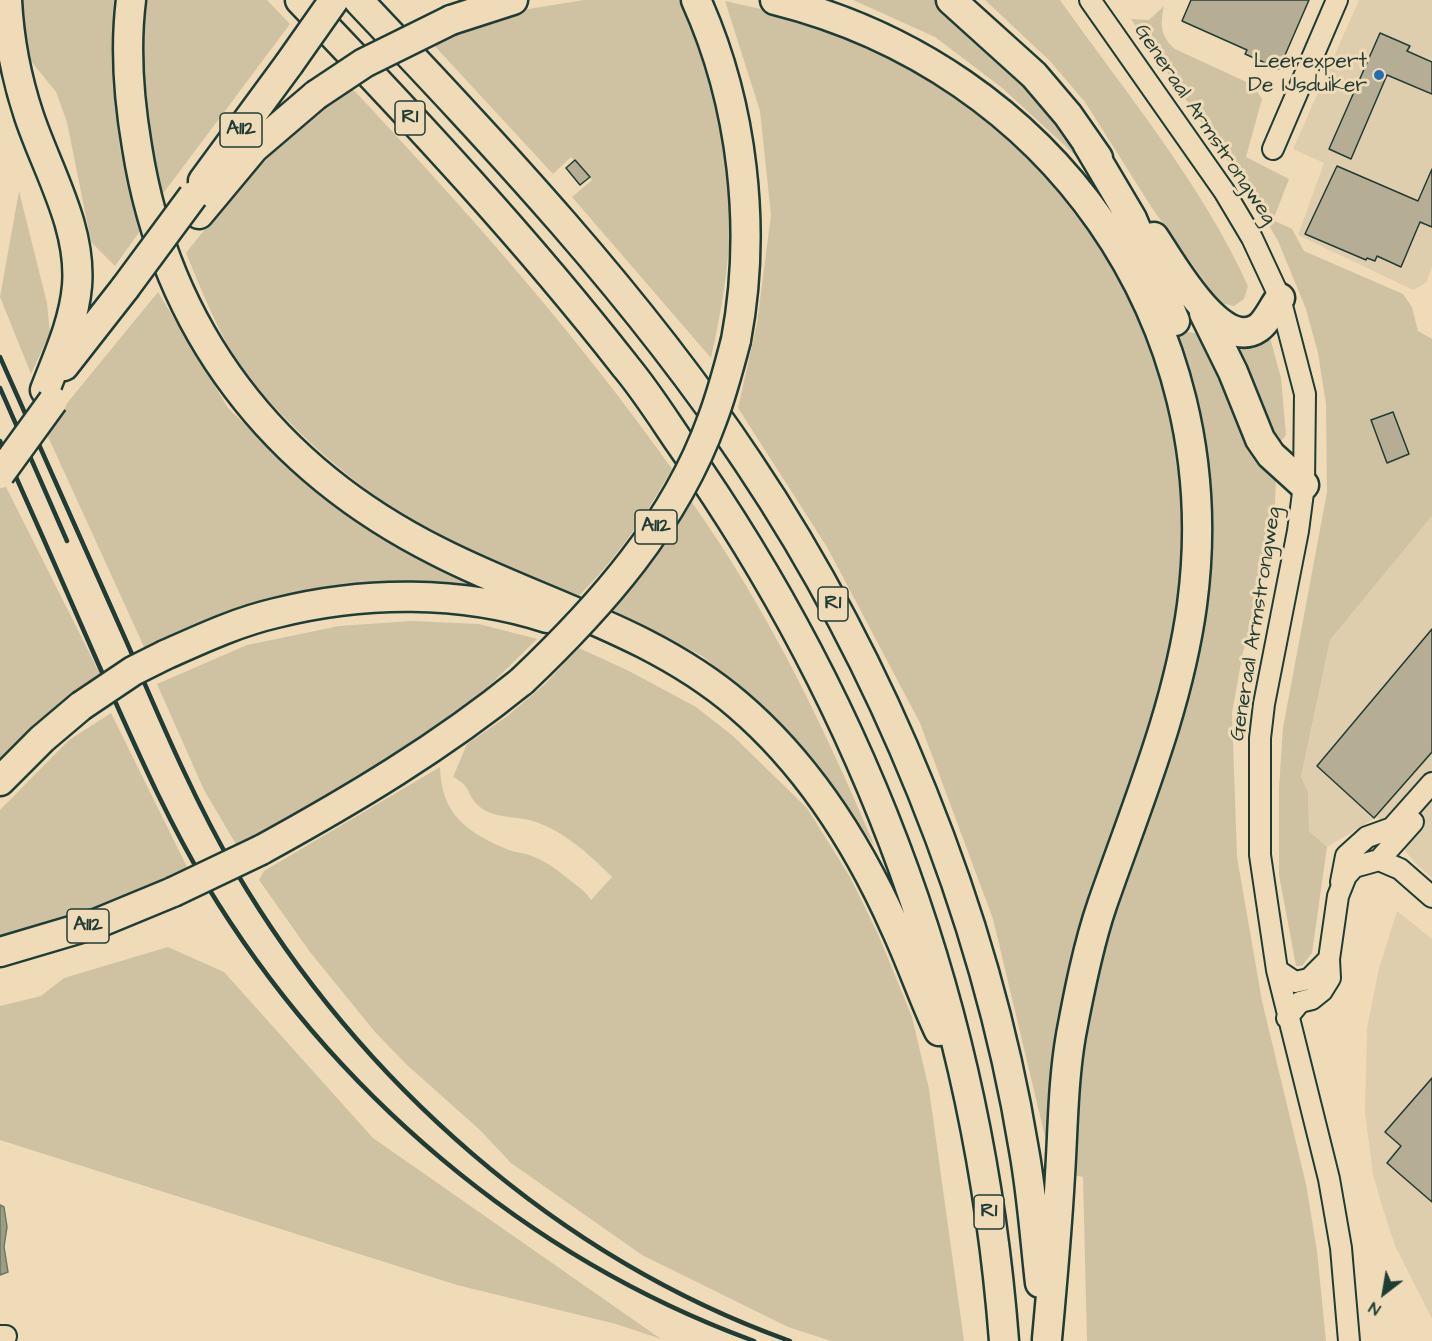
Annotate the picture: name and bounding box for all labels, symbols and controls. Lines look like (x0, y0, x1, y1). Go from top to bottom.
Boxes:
street label: Generaal Armstrongweg (1127, 20, 1281, 230)
place label: Leerexpert De IJsduiker (1248, 50, 1367, 100)
marker: Leerexpert De IJsduiker (1372, 68, 1386, 82)
road number: R1 (395, 101, 425, 135)
road number: A112 (220, 113, 262, 147)
street label: Generaal Armstrongweg (1226, 505, 1288, 743)
road number: A112 (635, 510, 677, 544)
road number: R1 (818, 587, 848, 621)
road number: A112 (67, 909, 109, 943)
road number: R1 (974, 1195, 1004, 1229)
north arrow (1354, 1263, 1414, 1323)
text: N (1365, 1296, 1385, 1320)

